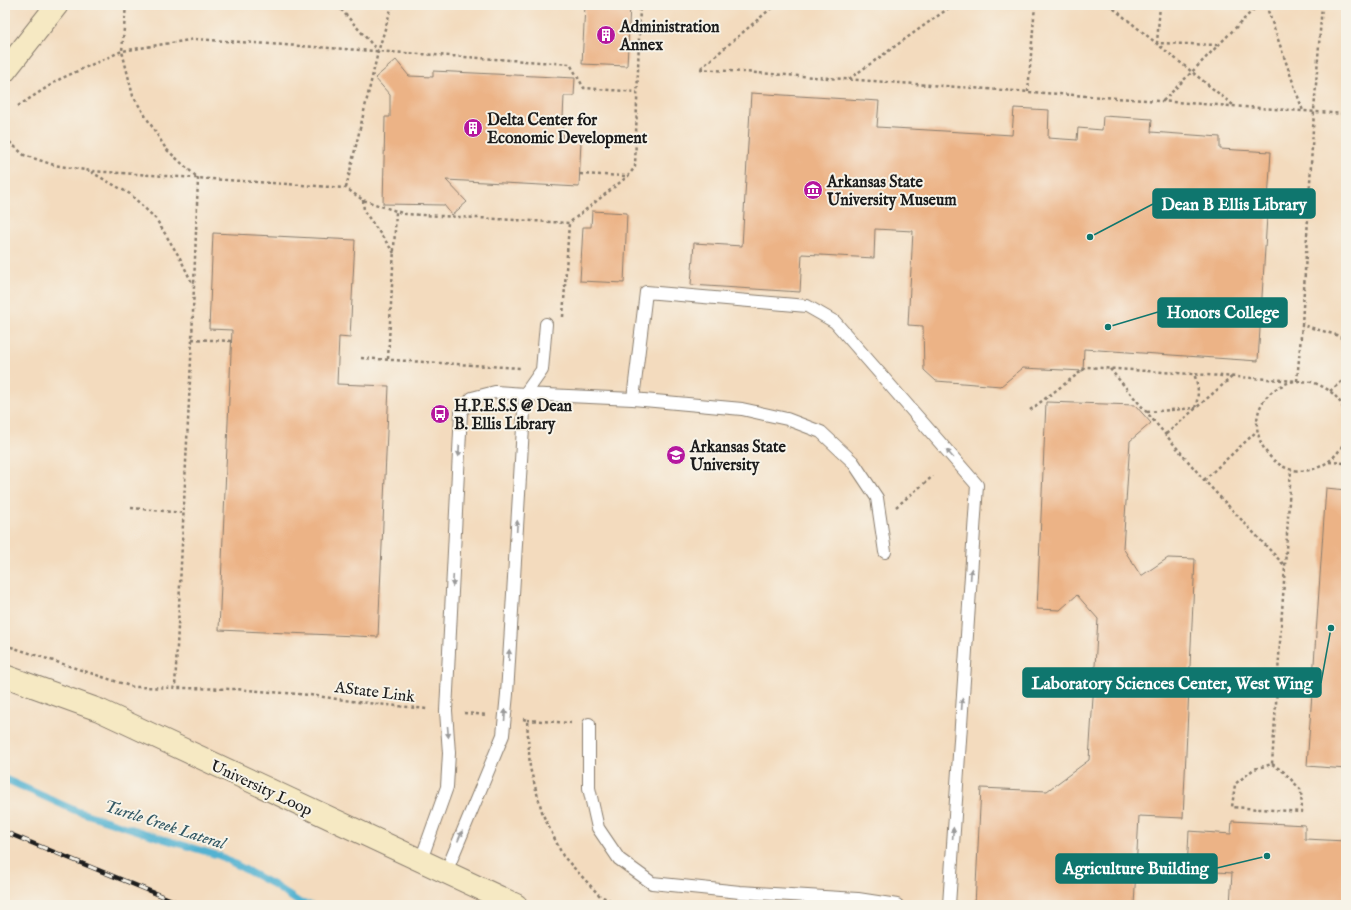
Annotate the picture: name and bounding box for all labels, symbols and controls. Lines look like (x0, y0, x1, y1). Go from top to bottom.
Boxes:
place label: Administration Annex (619, 18, 720, 56)
building icon: Administration Annex (595, 24, 617, 46)
place label: Delta Center for Economic Development (487, 111, 648, 149)
building icon: Delta Center for Economic Development (462, 117, 484, 139)
place label: Arkansas State University Museum (826, 173, 957, 211)
museum icon: Arkansas State University Museum (802, 179, 824, 201)
callout: Dean B Ellis Library (1153, 189, 1315, 218)
text: Dean B Ellis Library (1161, 195, 1307, 216)
callout: Honors College (1158, 298, 1287, 327)
text: Honors College (1167, 303, 1280, 324)
place label: H.P.E.S.S @ Dean B. Ellis Library (454, 397, 573, 435)
bus stop icon: H.P.E.S.S @ Dean B. Ellis Library (429, 403, 451, 425)
place label: Arkansas State University (689, 438, 786, 476)
school or university icon: Arkansas State University (665, 444, 687, 466)
one-way arrow (456, 445, 463, 457)
one-way arrow (946, 449, 955, 459)
one-way arrow (514, 520, 521, 532)
one-way arrow (967, 568, 974, 580)
one-way arrow (449, 575, 456, 587)
one-way arrow (506, 649, 513, 661)
callout: Laboratory Sciences Center, West Wing (1023, 668, 1321, 697)
text: Laboratory Sciences Center, West Wing (1031, 674, 1313, 695)
street label: AState Link (333, 678, 416, 708)
one-way arrow (958, 698, 965, 710)
one-way arrow (502, 709, 508, 721)
one-way arrow (444, 726, 451, 738)
street label: University Loop (207, 756, 316, 821)
water label: Turtle Creek Lateral (101, 796, 230, 856)
one-way arrow (950, 827, 957, 840)
one-way arrow (458, 829, 464, 841)
callout: Agriculture Building (1056, 854, 1217, 883)
text: Agriculture Building (1062, 859, 1210, 880)

